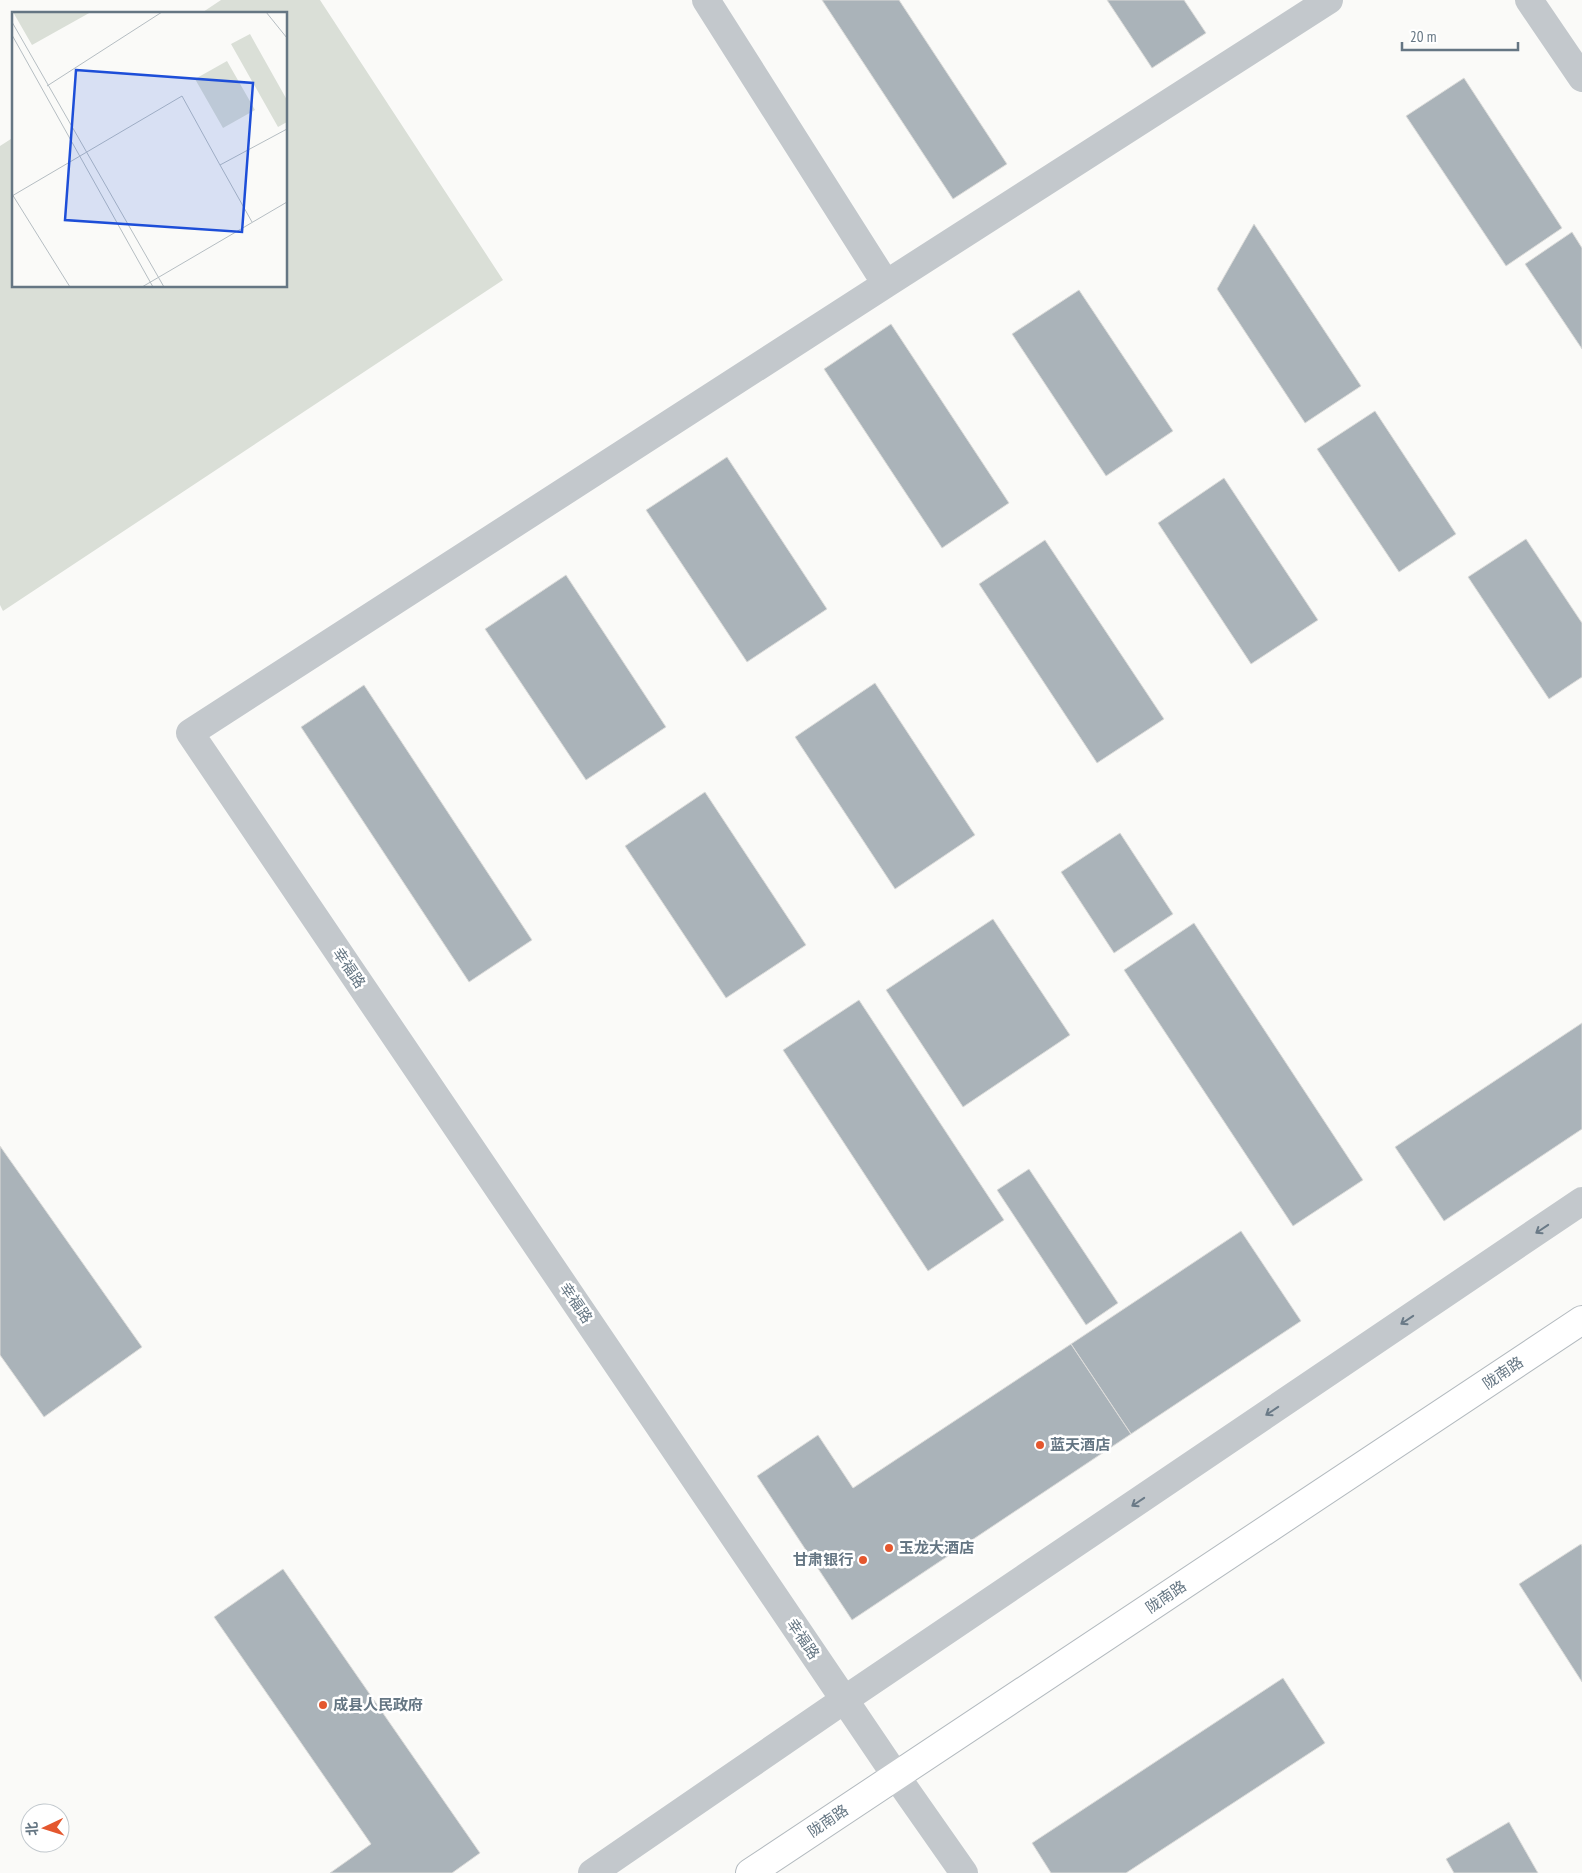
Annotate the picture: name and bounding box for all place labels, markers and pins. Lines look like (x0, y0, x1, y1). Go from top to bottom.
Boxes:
place label: 蓝天酒店 (1050, 1435, 1110, 1454)
marker: 蓝天酒店 (1034, 1439, 1046, 1451)
place label: 玉龙大酒店 (899, 1538, 974, 1557)
marker: 玉龙大酒店 (883, 1542, 895, 1554)
place label: 甘肃银行 (793, 1550, 853, 1569)
marker: 甘肃银行 (857, 1554, 869, 1566)
place label: 成县人民政府 (333, 1695, 423, 1714)
marker: 成县人民政府 (317, 1699, 329, 1711)

